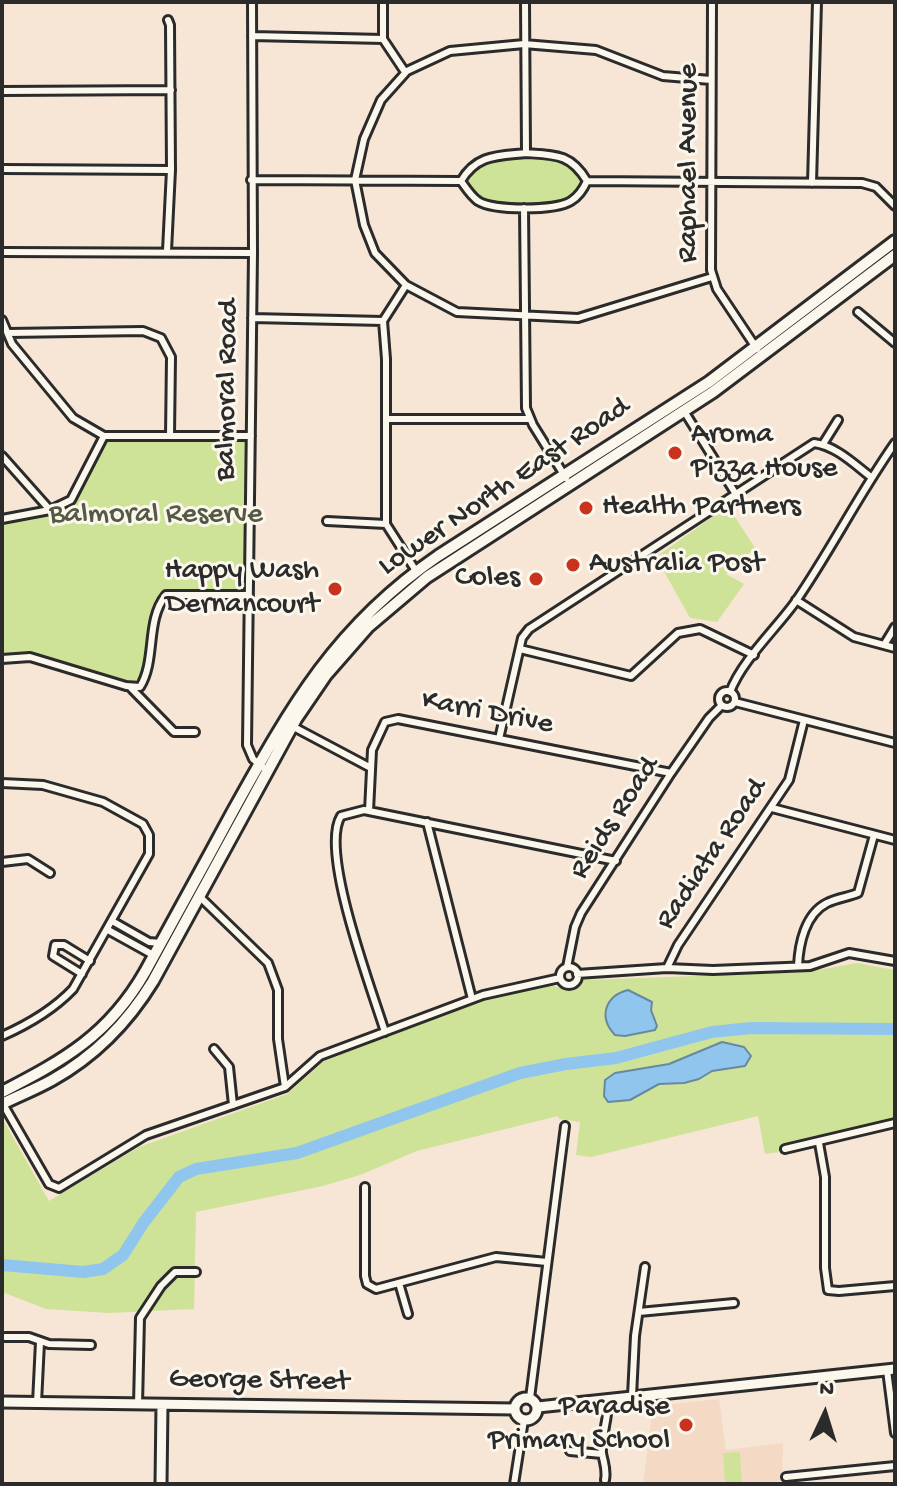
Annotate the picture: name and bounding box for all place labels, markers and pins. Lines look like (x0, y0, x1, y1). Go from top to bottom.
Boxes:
place label: Aroma Pizza House (691, 418, 838, 488)
marker: Aroma Pizza House (666, 444, 684, 462)
place label: Health Partners (602, 490, 801, 526)
marker: Health Partners (577, 499, 595, 517)
place label: Australia Post (589, 547, 764, 583)
place label: Happy Wash Dernancourt (165, 554, 319, 624)
marker: Australia Post (564, 556, 582, 574)
place label: Coles (455, 561, 520, 597)
marker: Coles (527, 570, 545, 588)
marker: Happy Wash Dernancourt (326, 580, 344, 598)
place label: Paradise Primary School (488, 1390, 670, 1460)
marker: Paradise Primary School (677, 1416, 695, 1434)

